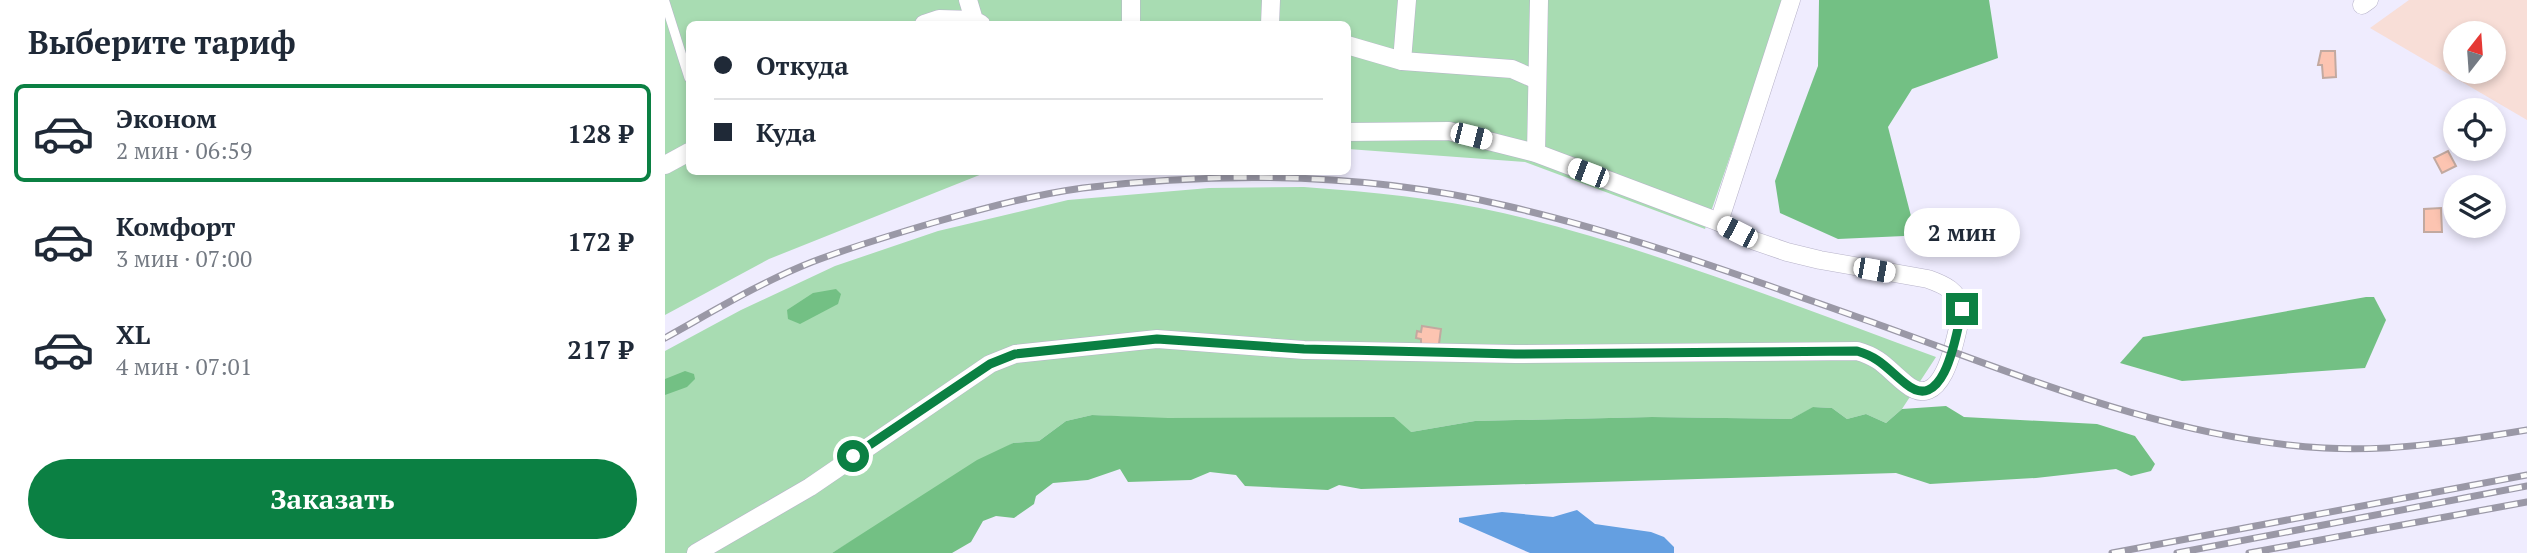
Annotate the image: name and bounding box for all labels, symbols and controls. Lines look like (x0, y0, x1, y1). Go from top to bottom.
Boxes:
text: Выберите тариф (28, 21, 296, 63)
north arrow (2443, 21, 2506, 84)
map controls (2443, 21, 2506, 238)
text: Откуда (756, 48, 849, 82)
button: locate (2443, 98, 2506, 161)
text: Эконом (116, 101, 217, 135)
icon: car (32, 102, 95, 165)
text: Куда (756, 115, 816, 149)
text: 128 ₽ (567, 116, 633, 150)
car (1449, 121, 1494, 151)
text: 2 мин · 06:59 (116, 135, 252, 166)
car (1565, 156, 1612, 190)
button: layers (2443, 175, 2506, 238)
callout: 2 мин (1904, 208, 2020, 256)
text: Комфорт (116, 209, 235, 243)
icon: car (32, 210, 95, 273)
car (1714, 213, 1761, 251)
text: 2 мин (1928, 217, 1996, 248)
text: 172 ₽ (567, 224, 633, 258)
text: 3 мин · 07:00 (116, 243, 252, 274)
car (1852, 256, 1897, 284)
route end (1946, 293, 1978, 325)
text: XL (116, 317, 150, 351)
icon: car (32, 318, 95, 381)
text: 217 ₽ (567, 332, 633, 366)
text: 4 мин · 07:01 (116, 351, 252, 382)
route start (837, 440, 869, 472)
button: Заказать (28, 459, 637, 539)

